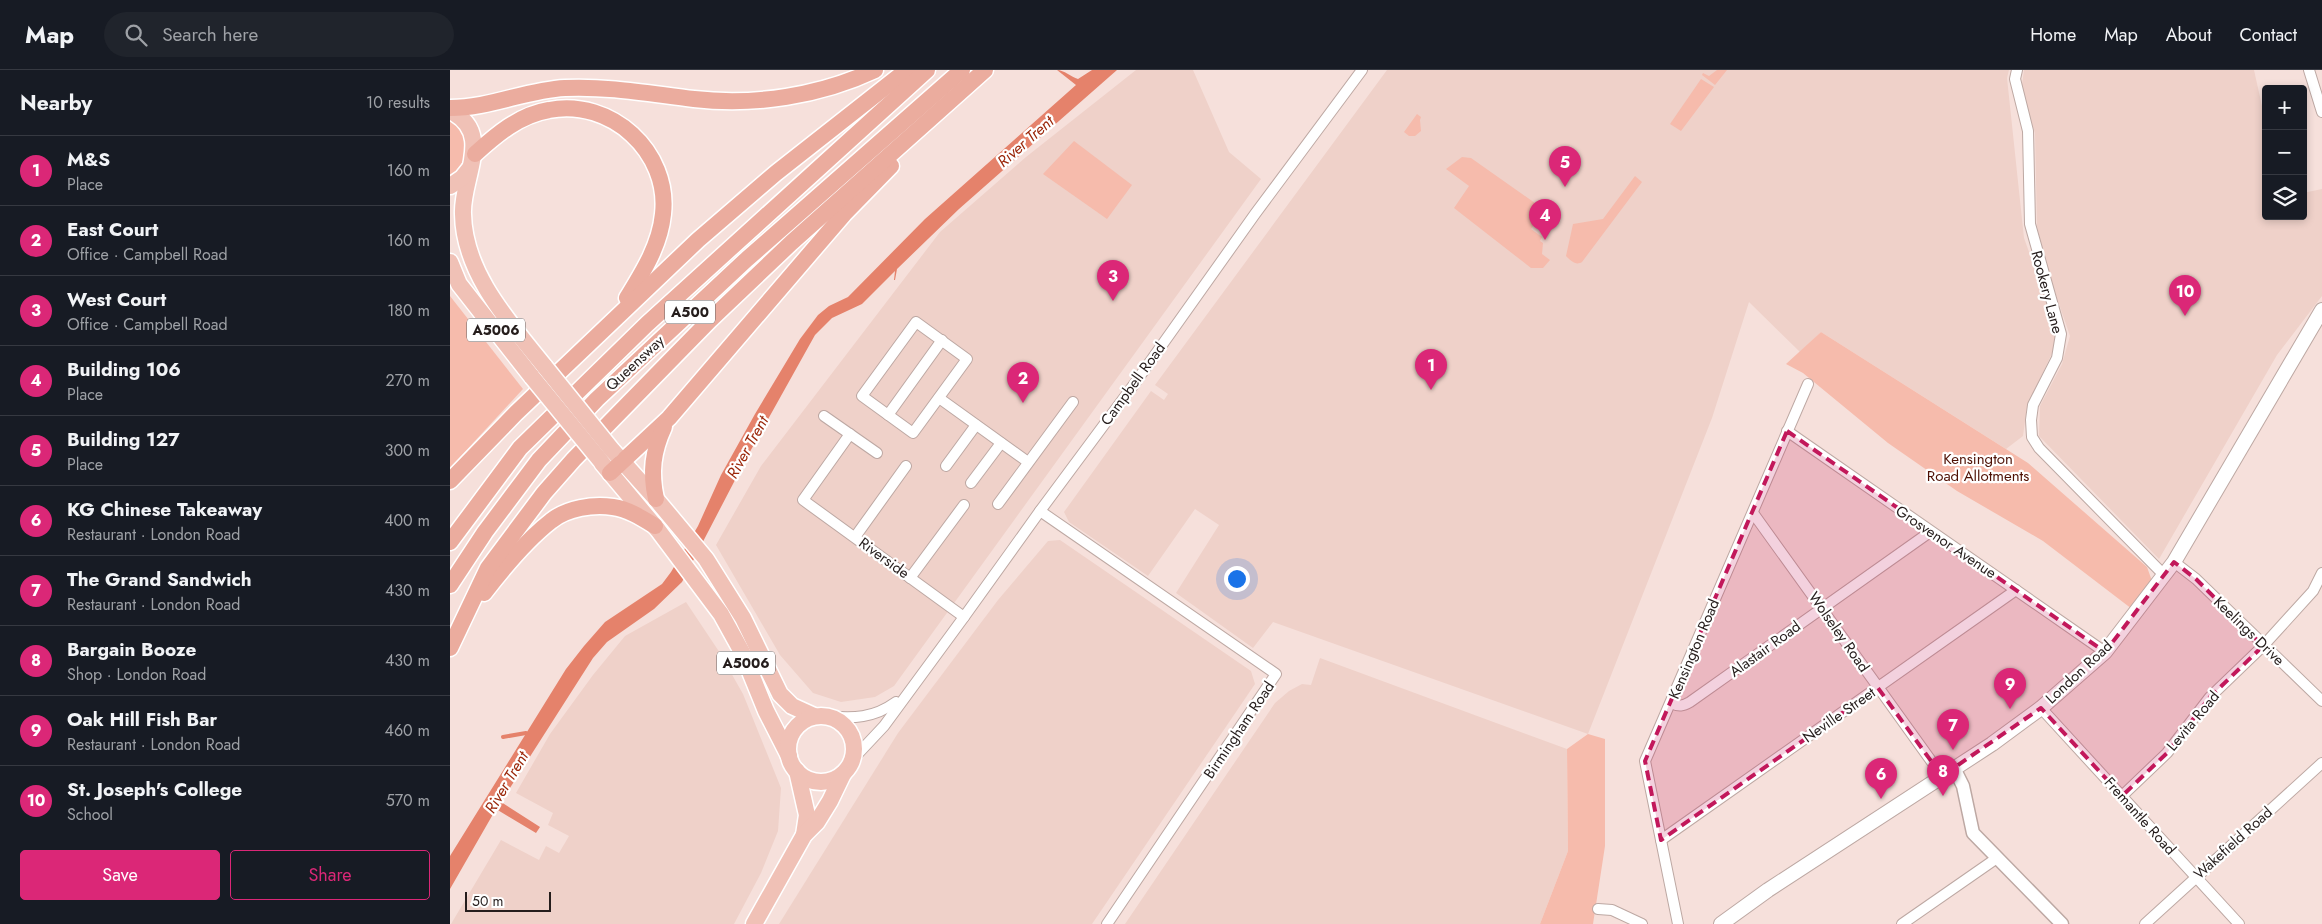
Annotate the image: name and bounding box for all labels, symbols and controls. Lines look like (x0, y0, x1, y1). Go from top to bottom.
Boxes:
search box (104, 12, 454, 57)
text: Map (25, 17, 74, 52)
icon: search (122, 21, 150, 49)
text: Search here (162, 21, 258, 48)
text: Home (2030, 22, 2076, 48)
text: Map (2104, 22, 2138, 48)
text: About (2166, 22, 2211, 48)
text: Contact (2239, 22, 2297, 48)
map controls (2262, 85, 2307, 220)
button: + (2262, 85, 2307, 130)
text: Nearby (20, 88, 92, 118)
text: 10 results (366, 91, 430, 114)
water label: River Trent (992, 109, 1060, 172)
button: − (2262, 130, 2307, 175)
text: M&S (67, 146, 110, 173)
pin: 5 (1549, 146, 1581, 187)
text: 1 (32, 159, 40, 182)
text: 160 m (387, 159, 430, 182)
text: Place (67, 173, 103, 196)
button: layers (2262, 175, 2307, 220)
pin: 4 (1529, 199, 1561, 240)
text: East Court (67, 216, 158, 243)
text: 2 (31, 229, 41, 252)
text: 160 m (387, 229, 430, 252)
text: Office · Campbell Road (67, 243, 228, 266)
street label: Rookery Lane (2025, 248, 2069, 336)
pin: 3 (1097, 260, 1129, 301)
pin: 10 (2169, 275, 2201, 316)
text: West Court (67, 286, 166, 313)
text: 3 (31, 299, 41, 322)
text: 180 m (387, 299, 430, 322)
road number: A500 (665, 300, 715, 323)
text: Office · Campbell Road (67, 313, 228, 336)
road number: A5006 (467, 318, 525, 342)
street label: Queensway (601, 330, 669, 396)
street label: Campbell Road (1095, 338, 1171, 430)
pin: 1 (1415, 349, 1447, 390)
text: Building 106 (67, 356, 181, 383)
pin: 2 (1007, 362, 1039, 403)
text: 4 (30, 369, 42, 392)
text: 270 m (386, 369, 430, 392)
text: Place (67, 383, 103, 406)
water label: River Trent (721, 411, 775, 483)
text: Building 127 (67, 426, 180, 453)
text: 5 (31, 439, 41, 462)
text: 300 m (385, 439, 430, 462)
park label: Kensington Road Allotments (1927, 448, 2029, 487)
text: Place (67, 453, 103, 476)
text: KG Chinese Takeaway (67, 496, 262, 523)
street label: Grosvenor Avenue (1891, 500, 2001, 584)
text: 6 (31, 509, 41, 532)
text: 400 m (384, 509, 430, 532)
text: Restaurant · London Road (67, 523, 240, 546)
street label: Riverside (854, 532, 914, 584)
text: The Grand Sandwich (67, 566, 252, 593)
your location (1224, 566, 1250, 592)
text: 7 (31, 579, 41, 602)
text: 430 m (385, 579, 430, 602)
street label: Wolseley Road (1803, 587, 1875, 677)
street label: Keelings Drive (2209, 591, 2290, 671)
text: Restaurant · London Road (67, 593, 240, 616)
street label: Kensington Road (1663, 596, 1725, 702)
street label: Alastair Road (1725, 616, 1805, 682)
street label: London Road (2041, 635, 2117, 709)
text: Bargain Booze (67, 636, 196, 663)
text: 8 (31, 649, 41, 672)
text: 430 m (385, 649, 430, 672)
road number: A5006 (717, 652, 775, 674)
text: Shop · London Road (67, 663, 206, 686)
pin: 9 (1994, 668, 2026, 709)
street label: Birmingham Road (1198, 677, 1280, 783)
street label: Neville Street (1798, 682, 1880, 748)
street label: Levita Road (2161, 686, 2225, 756)
text: Oak Hill Fish Bar (67, 706, 217, 733)
pin: 7 (1937, 709, 1969, 750)
text: 9 (31, 719, 41, 742)
text: 460 m (385, 719, 430, 742)
text: Restaurant · London Road (67, 733, 240, 756)
water label: River Trent (479, 746, 535, 817)
pin: 8 (1927, 755, 1959, 796)
pin: 6 (1865, 758, 1897, 799)
street label: Fremantle Road (2099, 772, 2181, 860)
text: St. Joseph's College (67, 776, 242, 803)
text: 10 (27, 789, 45, 812)
text: 570 m (386, 789, 430, 812)
street label: Wakefield Road (2189, 802, 2277, 884)
text: School (67, 803, 113, 826)
button: Save (20, 850, 220, 900)
button: Share (230, 850, 430, 900)
scale bar (465, 889, 551, 912)
text: 50 m (472, 891, 503, 911)

